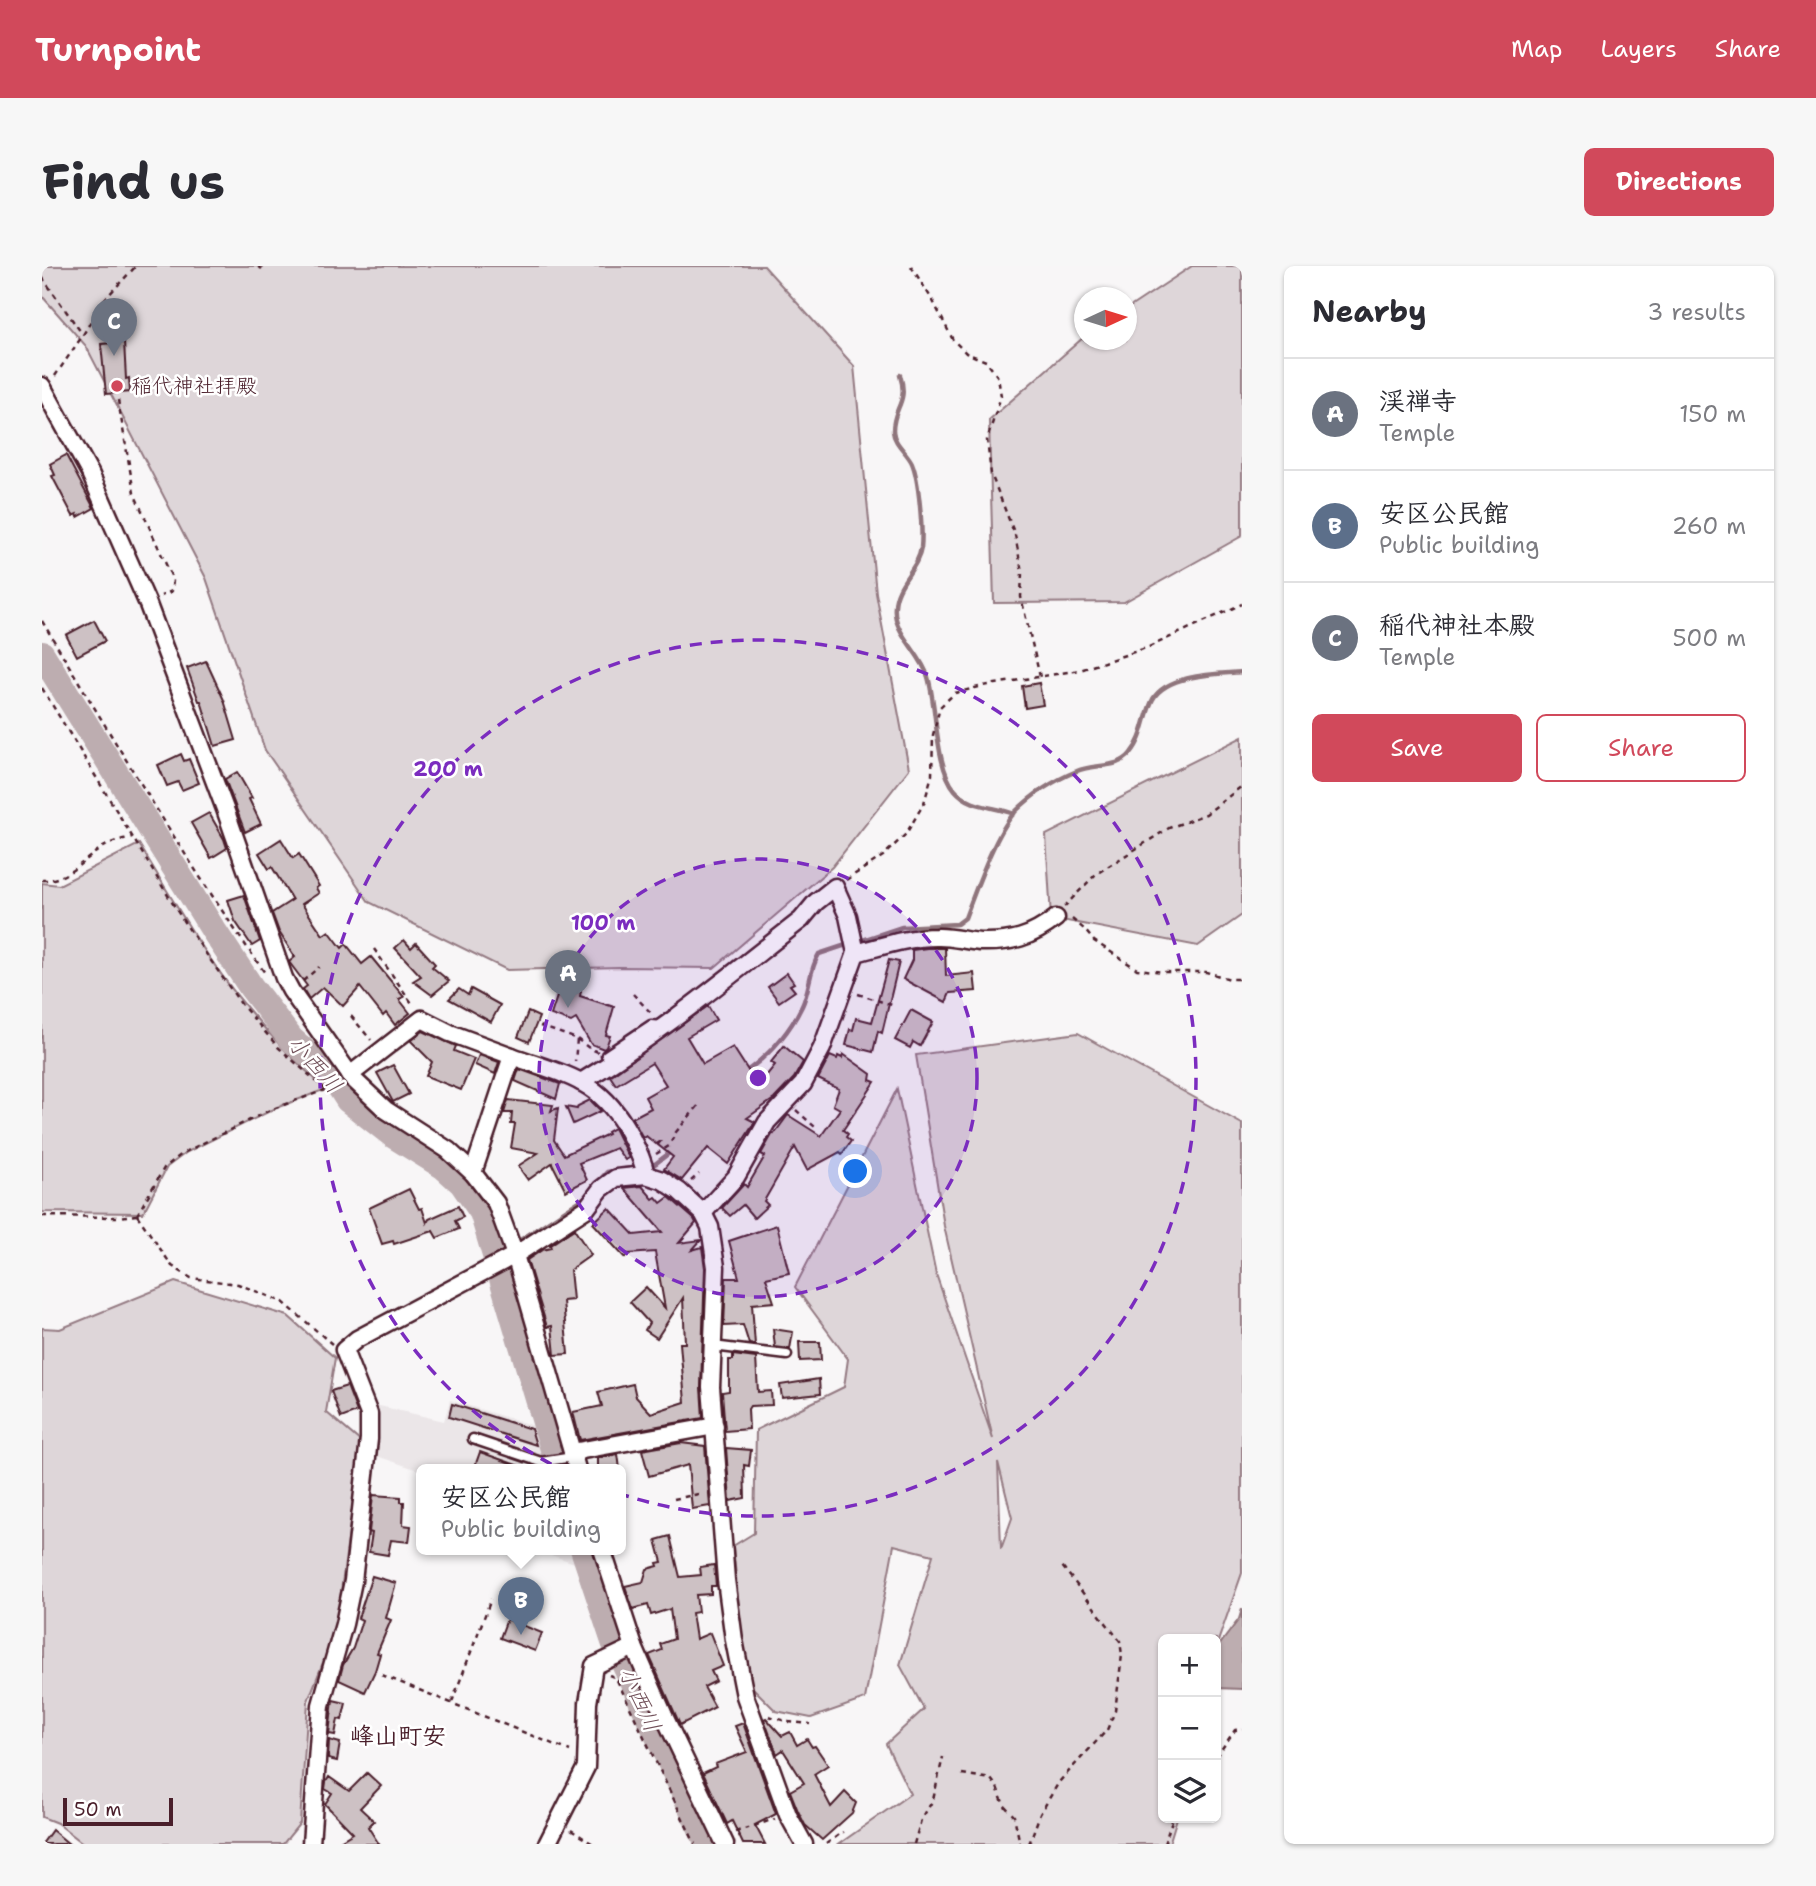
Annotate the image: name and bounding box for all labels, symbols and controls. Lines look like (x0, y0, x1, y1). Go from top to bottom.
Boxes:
text: Turnpoint (35, 27, 201, 72)
text: Map (1511, 33, 1562, 65)
text: Layers (1600, 33, 1677, 65)
text: Share (1715, 33, 1781, 65)
button: Directions (1584, 148, 1774, 216)
text: Find us (42, 149, 225, 215)
north arrow (1074, 287, 1137, 350)
text: Nearby (1312, 291, 1427, 332)
text: 3 results (1647, 297, 1746, 327)
pin: C (91, 298, 137, 356)
place label: 稲代神社拝殿 (131, 372, 257, 400)
marker: 稲代神社拝殿 (109, 378, 125, 394)
text: 渓禅寺 (1379, 383, 1457, 418)
text: A (1326, 399, 1344, 429)
text: 150 m (1679, 399, 1746, 429)
text: Temple (1379, 418, 1456, 448)
text: 安区公民館 (1379, 495, 1509, 530)
text: B (1328, 511, 1342, 541)
text: 260 m (1672, 511, 1746, 541)
text: Public building (1379, 530, 1539, 560)
text: 稲代神社本殿 (1379, 607, 1535, 642)
text: C (1328, 623, 1342, 653)
text: 500 m (1672, 623, 1746, 653)
text: Temple (1379, 642, 1456, 672)
button: Save (1312, 714, 1522, 782)
button: Share (1536, 714, 1746, 782)
text: 200 m (413, 755, 483, 783)
text: 100 m (571, 909, 635, 937)
pin: A (545, 950, 591, 1008)
water label: 小西川 (281, 1028, 349, 1100)
centre of rings (746, 1066, 770, 1090)
your location (838, 1154, 872, 1188)
popup (416, 1464, 626, 1555)
text: 安区公民館 (441, 1479, 571, 1514)
text: Public building (441, 1514, 601, 1544)
pin: B (498, 1577, 544, 1635)
map controls (1158, 1634, 1221, 1823)
button: + (1158, 1634, 1221, 1697)
water label: 小西川 (612, 1661, 668, 1737)
button: − (1158, 1697, 1221, 1760)
district label: 峰山町安 (350, 1720, 446, 1752)
button: layers (1158, 1760, 1221, 1823)
scale bar (63, 1795, 173, 1827)
text: 50 m (74, 1797, 122, 1822)

